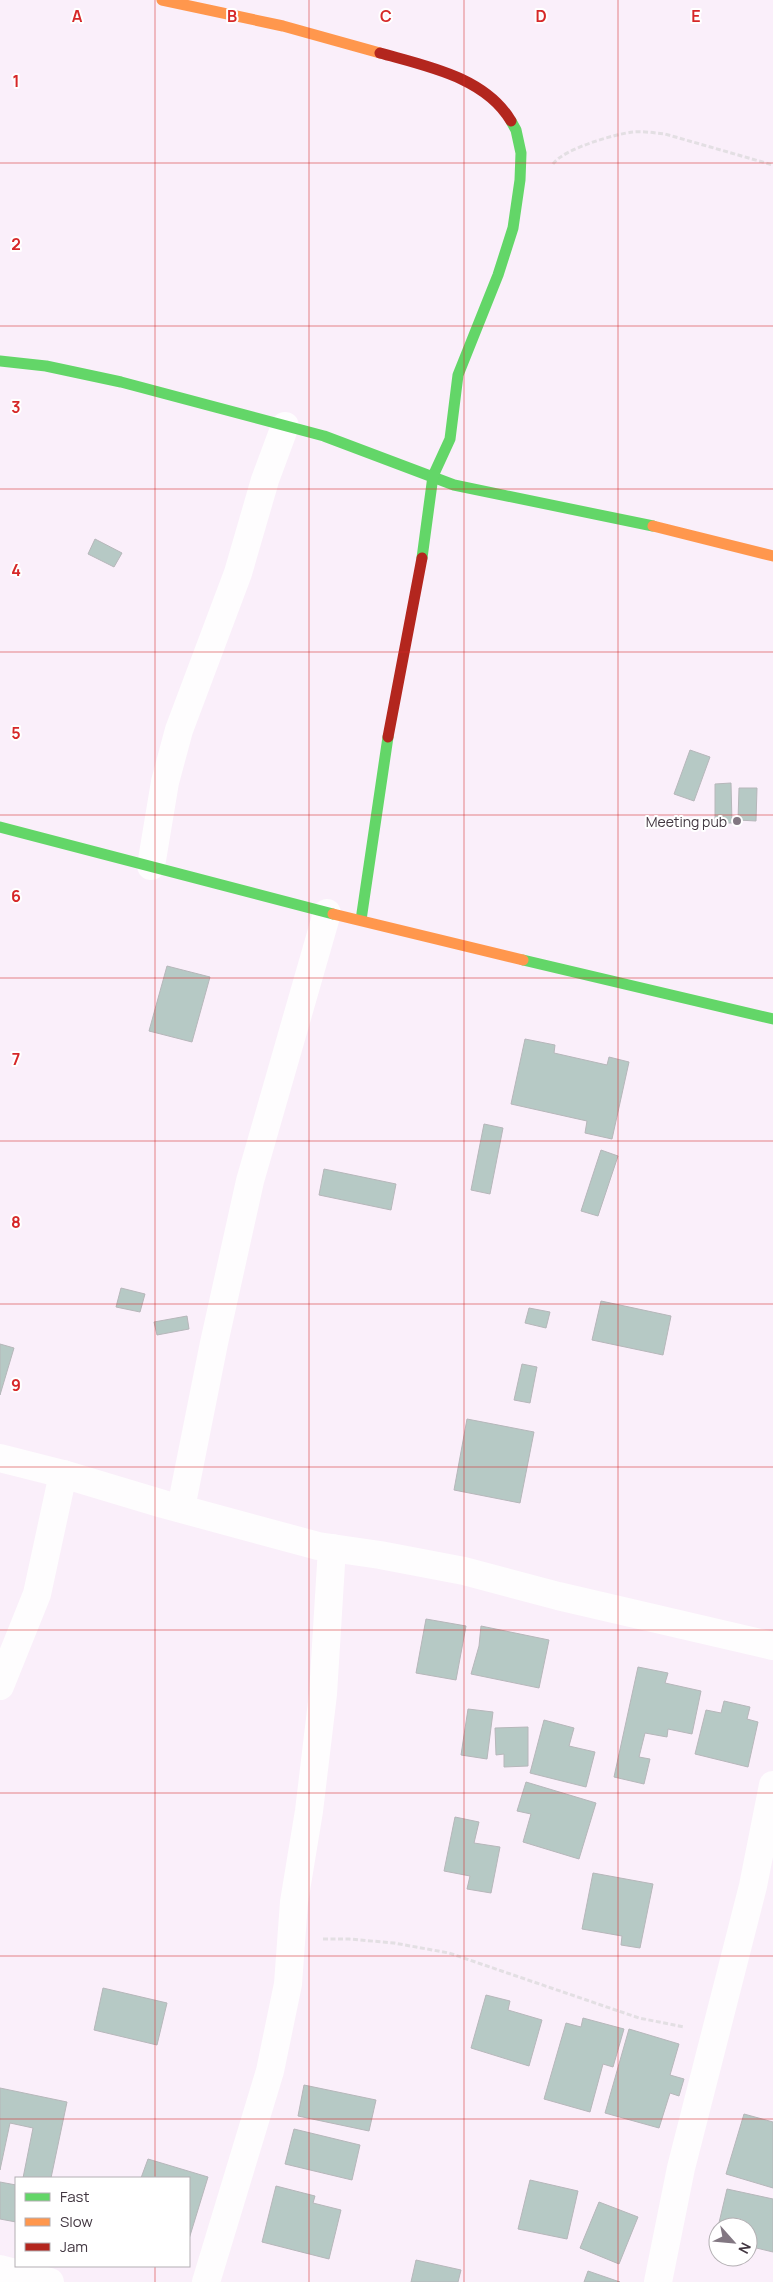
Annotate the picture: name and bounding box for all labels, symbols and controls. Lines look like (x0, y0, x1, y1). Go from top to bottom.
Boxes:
text: A (72, 5, 83, 27)
text: B (227, 5, 237, 27)
text: C (380, 5, 392, 27)
text: D (535, 5, 547, 27)
text: E (691, 5, 701, 27)
text: 1 (12, 70, 20, 92)
text: 2 (11, 233, 21, 255)
text: 3 (11, 396, 21, 418)
text: 4 (11, 559, 21, 581)
text: 5 (11, 722, 21, 744)
place label: Meeting pub (646, 812, 727, 831)
marker: Meeting pub (731, 815, 743, 827)
text: 6 (11, 885, 21, 907)
text: 7 (12, 1048, 20, 1070)
text: 8 (11, 1211, 21, 1233)
text: 9 (11, 1374, 21, 1396)
legend (15, 2177, 190, 2267)
text: Fast (60, 2186, 89, 2207)
text: Slow (60, 2211, 93, 2232)
north arrow (708, 2217, 758, 2267)
text: Jam (60, 2236, 88, 2257)
text: N (734, 2239, 756, 2257)

